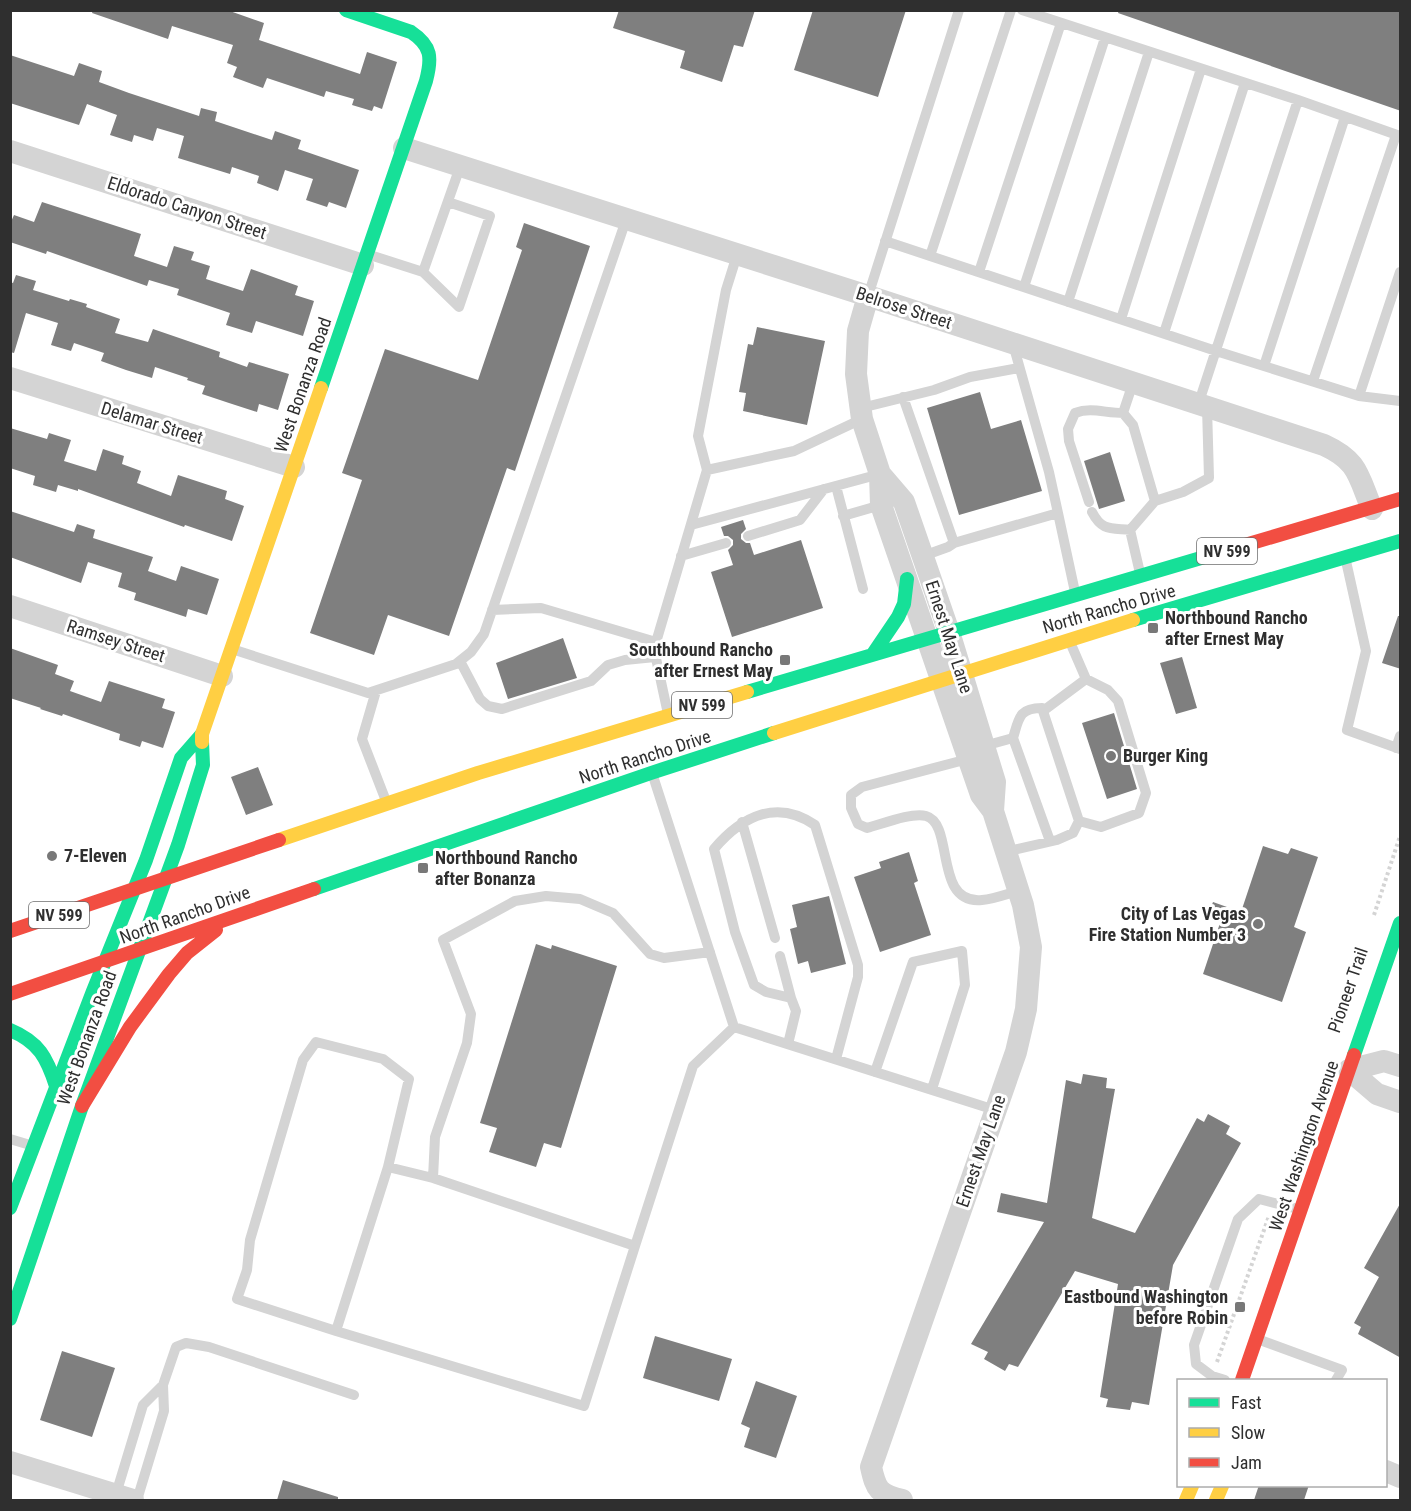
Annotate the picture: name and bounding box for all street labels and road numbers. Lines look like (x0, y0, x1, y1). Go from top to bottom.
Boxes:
street label: Eldorado Canyon Street (105, 172, 269, 243)
street label: Belrose Street (853, 282, 955, 333)
street label: West Bonanza Road (270, 315, 335, 455)
street label: Delamar Street (99, 397, 206, 448)
road number: NV 599 (1197, 538, 1257, 564)
street label: Ernest May Lane (921, 578, 978, 696)
street label: North Rancho Drive (1040, 580, 1178, 638)
street label: Ramsey Street (64, 615, 168, 666)
road number: NV 599 (672, 692, 732, 718)
street label: North Rancho Drive (576, 725, 713, 788)
street label: North Rancho Drive (117, 881, 253, 948)
road number: NV 599 (29, 902, 89, 928)
street label: Pioneer Trail (1323, 944, 1372, 1035)
street label: West Bonanza Road (53, 968, 121, 1108)
street label: West Washington Avenue (1264, 1058, 1343, 1234)
street label: Ernest May Lane (952, 1092, 1010, 1210)

